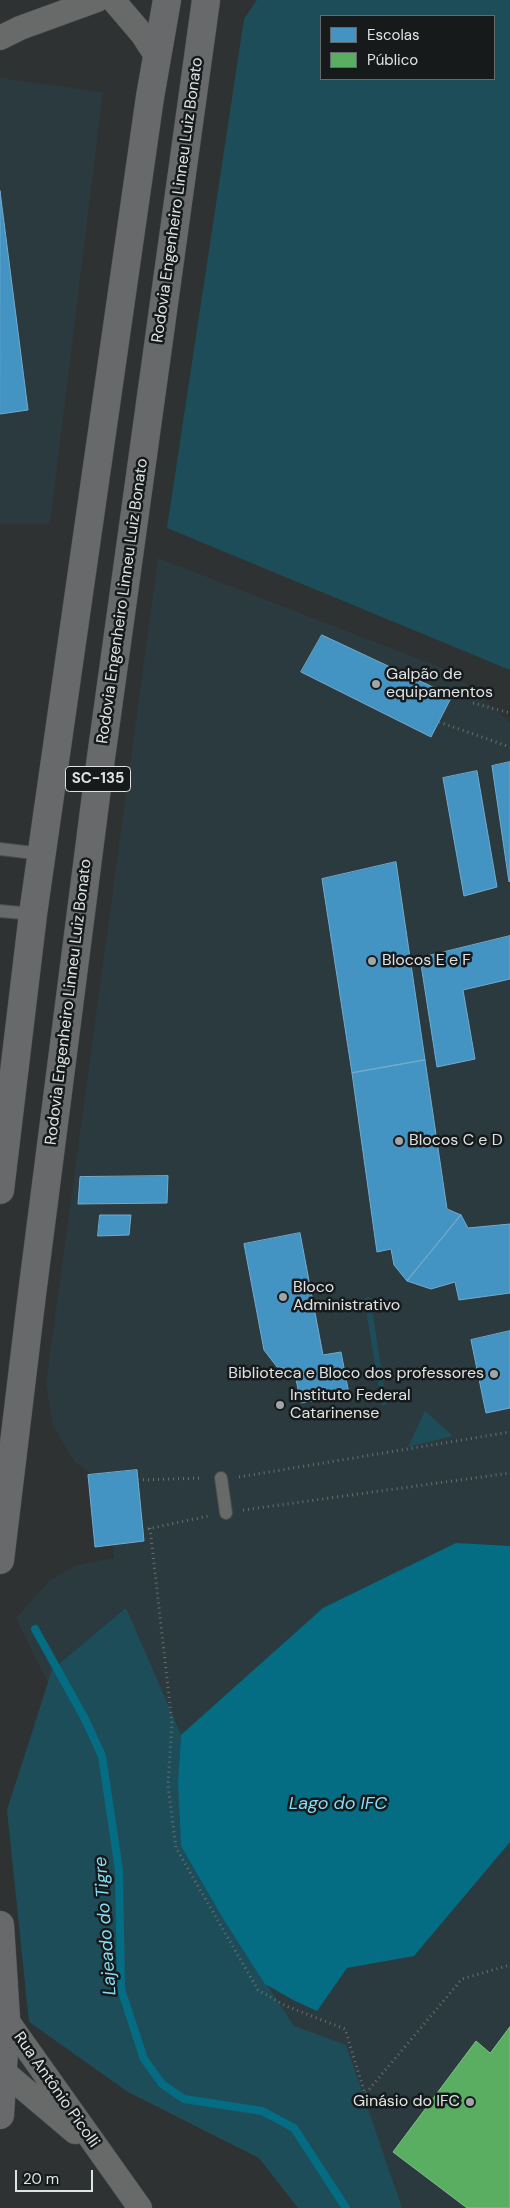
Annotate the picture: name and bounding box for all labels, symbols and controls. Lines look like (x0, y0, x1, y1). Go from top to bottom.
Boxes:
legend (320, 15, 495, 80)
text: Escolas (367, 25, 420, 45)
text: Público (367, 50, 418, 70)
street label: Rodovia Engenheiro Linneu Luiz Bonato (148, 56, 208, 344)
street label: Rodovia Engenheiro Linneu Luiz Bonato (93, 457, 153, 745)
place label: Galpão de equipamentos (386, 665, 493, 703)
marker: Galpão de equipamentos (370, 678, 382, 690)
road number: SC-135 (66, 766, 130, 792)
street label: Rodovia Engenheiro Linneu Luiz Bonato (42, 858, 96, 1146)
place label: Blocos E e F (382, 951, 471, 971)
marker: Blocos E e F (366, 955, 378, 967)
place label: Blocos C e D (409, 1131, 503, 1151)
marker: Blocos C e D (393, 1135, 405, 1147)
place label: Bloco Administrativo (293, 1278, 400, 1316)
marker: Bloco Administrativo (277, 1291, 289, 1303)
place label: Biblioteca e Bloco dos professores (228, 1364, 484, 1384)
marker: Biblioteca e Bloco dos professores (488, 1368, 500, 1380)
place label: Instituto Federal Catarinense (290, 1386, 411, 1424)
marker: Instituto Federal Catarinense (274, 1399, 286, 1411)
water label: Lago do IFC (289, 1793, 387, 1815)
water label: Lajeado do Tigre (90, 1856, 122, 1996)
street label: Rua Antônio Picolli (9, 2029, 103, 2151)
place label: Ginásio do IFC (353, 2092, 460, 2112)
marker: Ginásio do IFC (464, 2096, 476, 2108)
scale bar (18, 2160, 95, 2192)
text: 20 m (23, 2169, 59, 2189)

